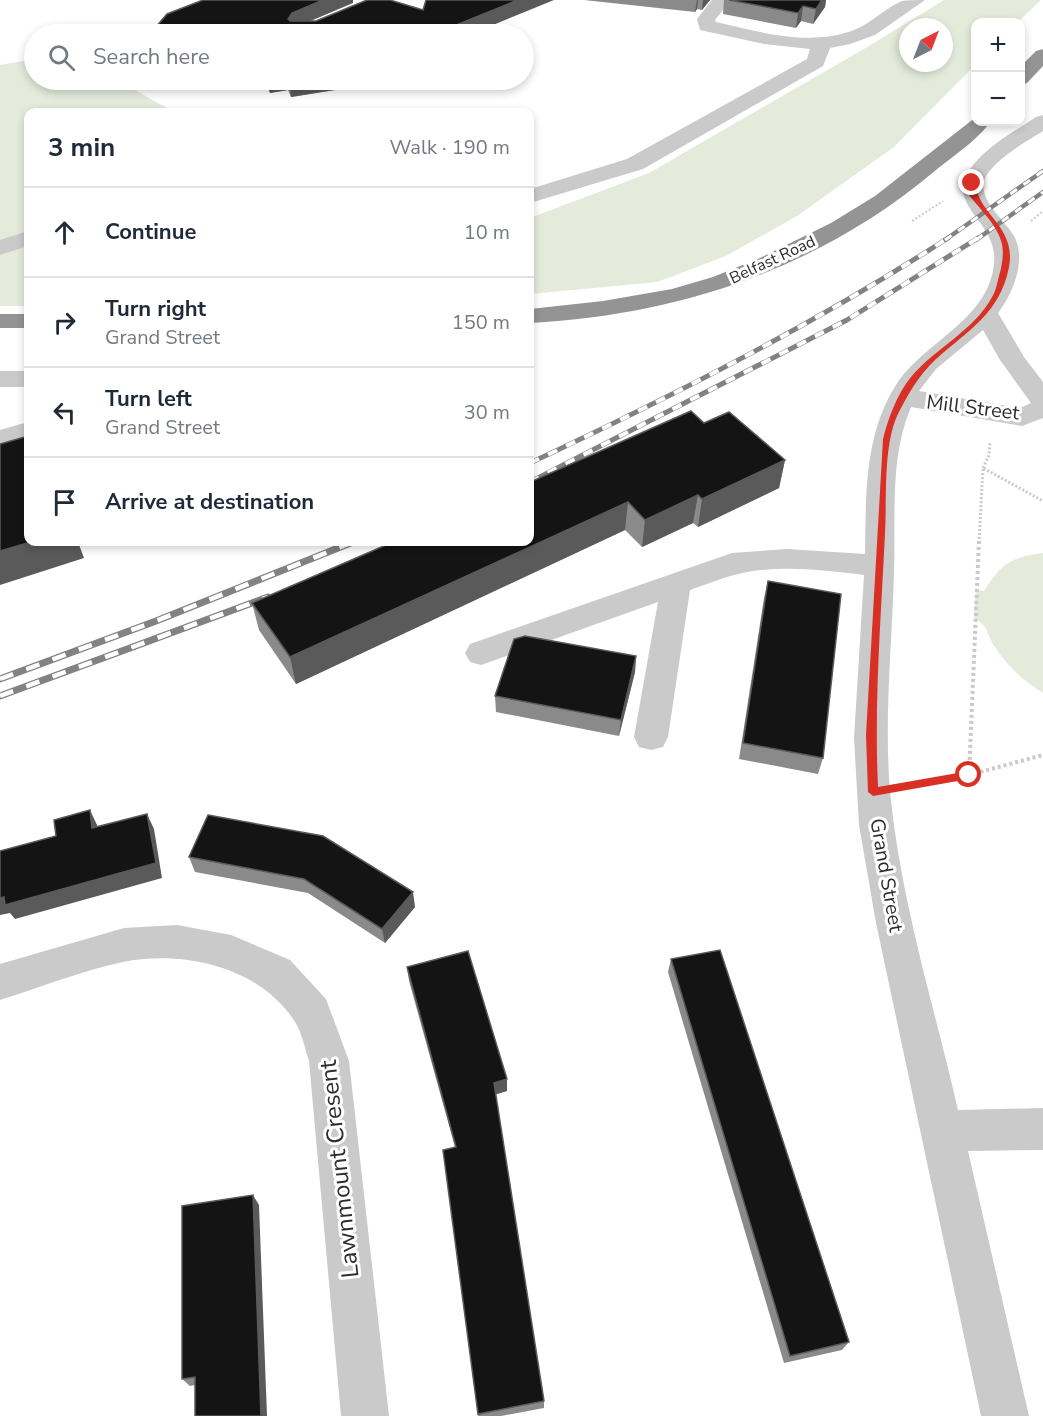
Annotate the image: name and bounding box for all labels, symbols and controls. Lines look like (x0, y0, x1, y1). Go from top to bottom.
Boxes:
north arrow (899, 18, 953, 72)
map controls (971, 18, 1025, 126)
button: + (971, 18, 1025, 72)
search box (24, 24, 534, 90)
icon: search (45, 41, 78, 74)
text: Search here (93, 42, 210, 72)
button: − (971, 72, 1025, 126)
text: 3 min (48, 130, 115, 165)
text: Walk · 190 m (390, 134, 510, 161)
route end (958, 169, 984, 195)
icon: ahead (48, 216, 81, 249)
text: Continue (105, 217, 196, 247)
text: 10 m (464, 219, 510, 246)
street label: Belfast Road (726, 230, 819, 289)
text: Turn right (105, 294, 206, 324)
icon: right (48, 306, 81, 339)
text: 150 m (452, 309, 510, 336)
text: Grand Street (105, 324, 220, 351)
text: Turn left (105, 384, 192, 414)
street label: Mill Street (925, 388, 1022, 427)
icon: left (48, 396, 81, 429)
text: 30 m (464, 399, 510, 426)
text: Grand Street (105, 414, 220, 441)
icon: arrive (48, 486, 81, 519)
text: Arrive at destination (105, 487, 314, 517)
route start (955, 761, 981, 787)
street label: Grand Street (863, 816, 910, 935)
street label: Lawnmount Cresent (312, 1058, 366, 1279)

